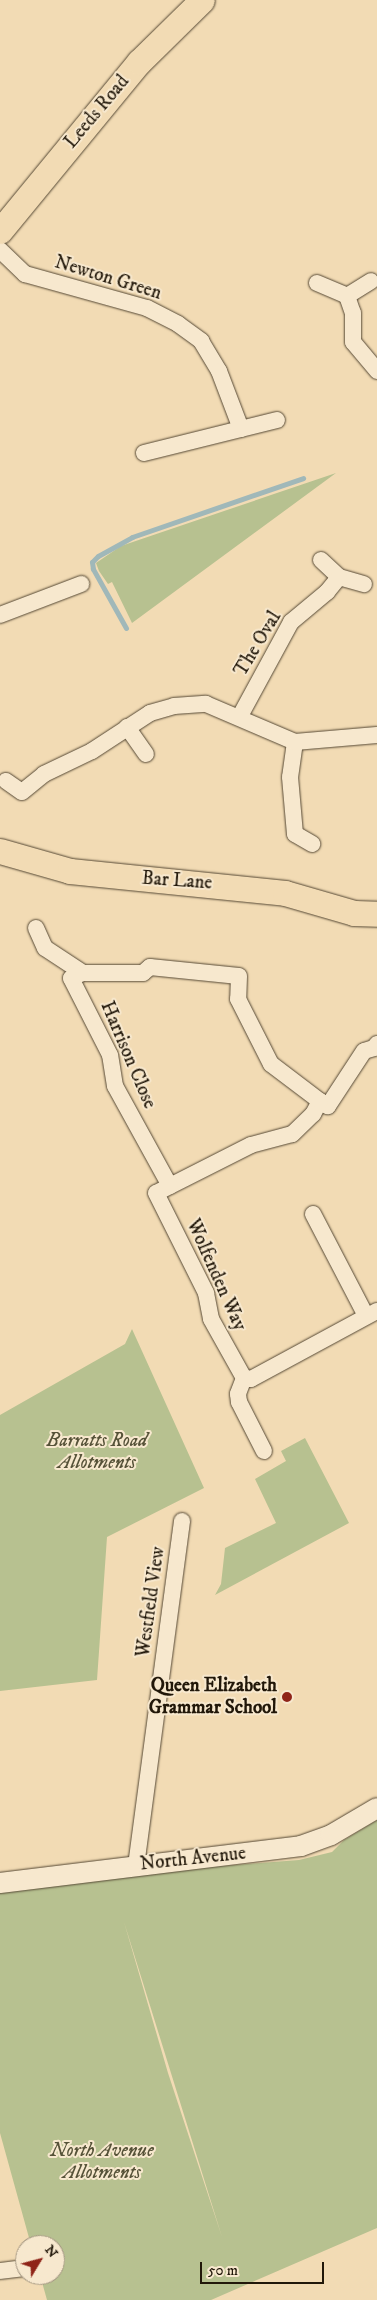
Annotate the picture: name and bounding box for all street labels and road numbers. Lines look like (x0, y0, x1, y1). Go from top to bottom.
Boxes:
street label: Leeds Road (60, 71, 134, 153)
street label: Newton Green (52, 251, 164, 305)
street label: The Oval (230, 607, 286, 681)
street label: Bar Lane (141, 867, 213, 895)
street label: Harrison Close (95, 998, 161, 1112)
street label: Wolfenden Way (181, 1216, 251, 1334)
street label: Westfield View (132, 1545, 170, 1659)
street label: North Avenue (139, 1842, 247, 1876)

